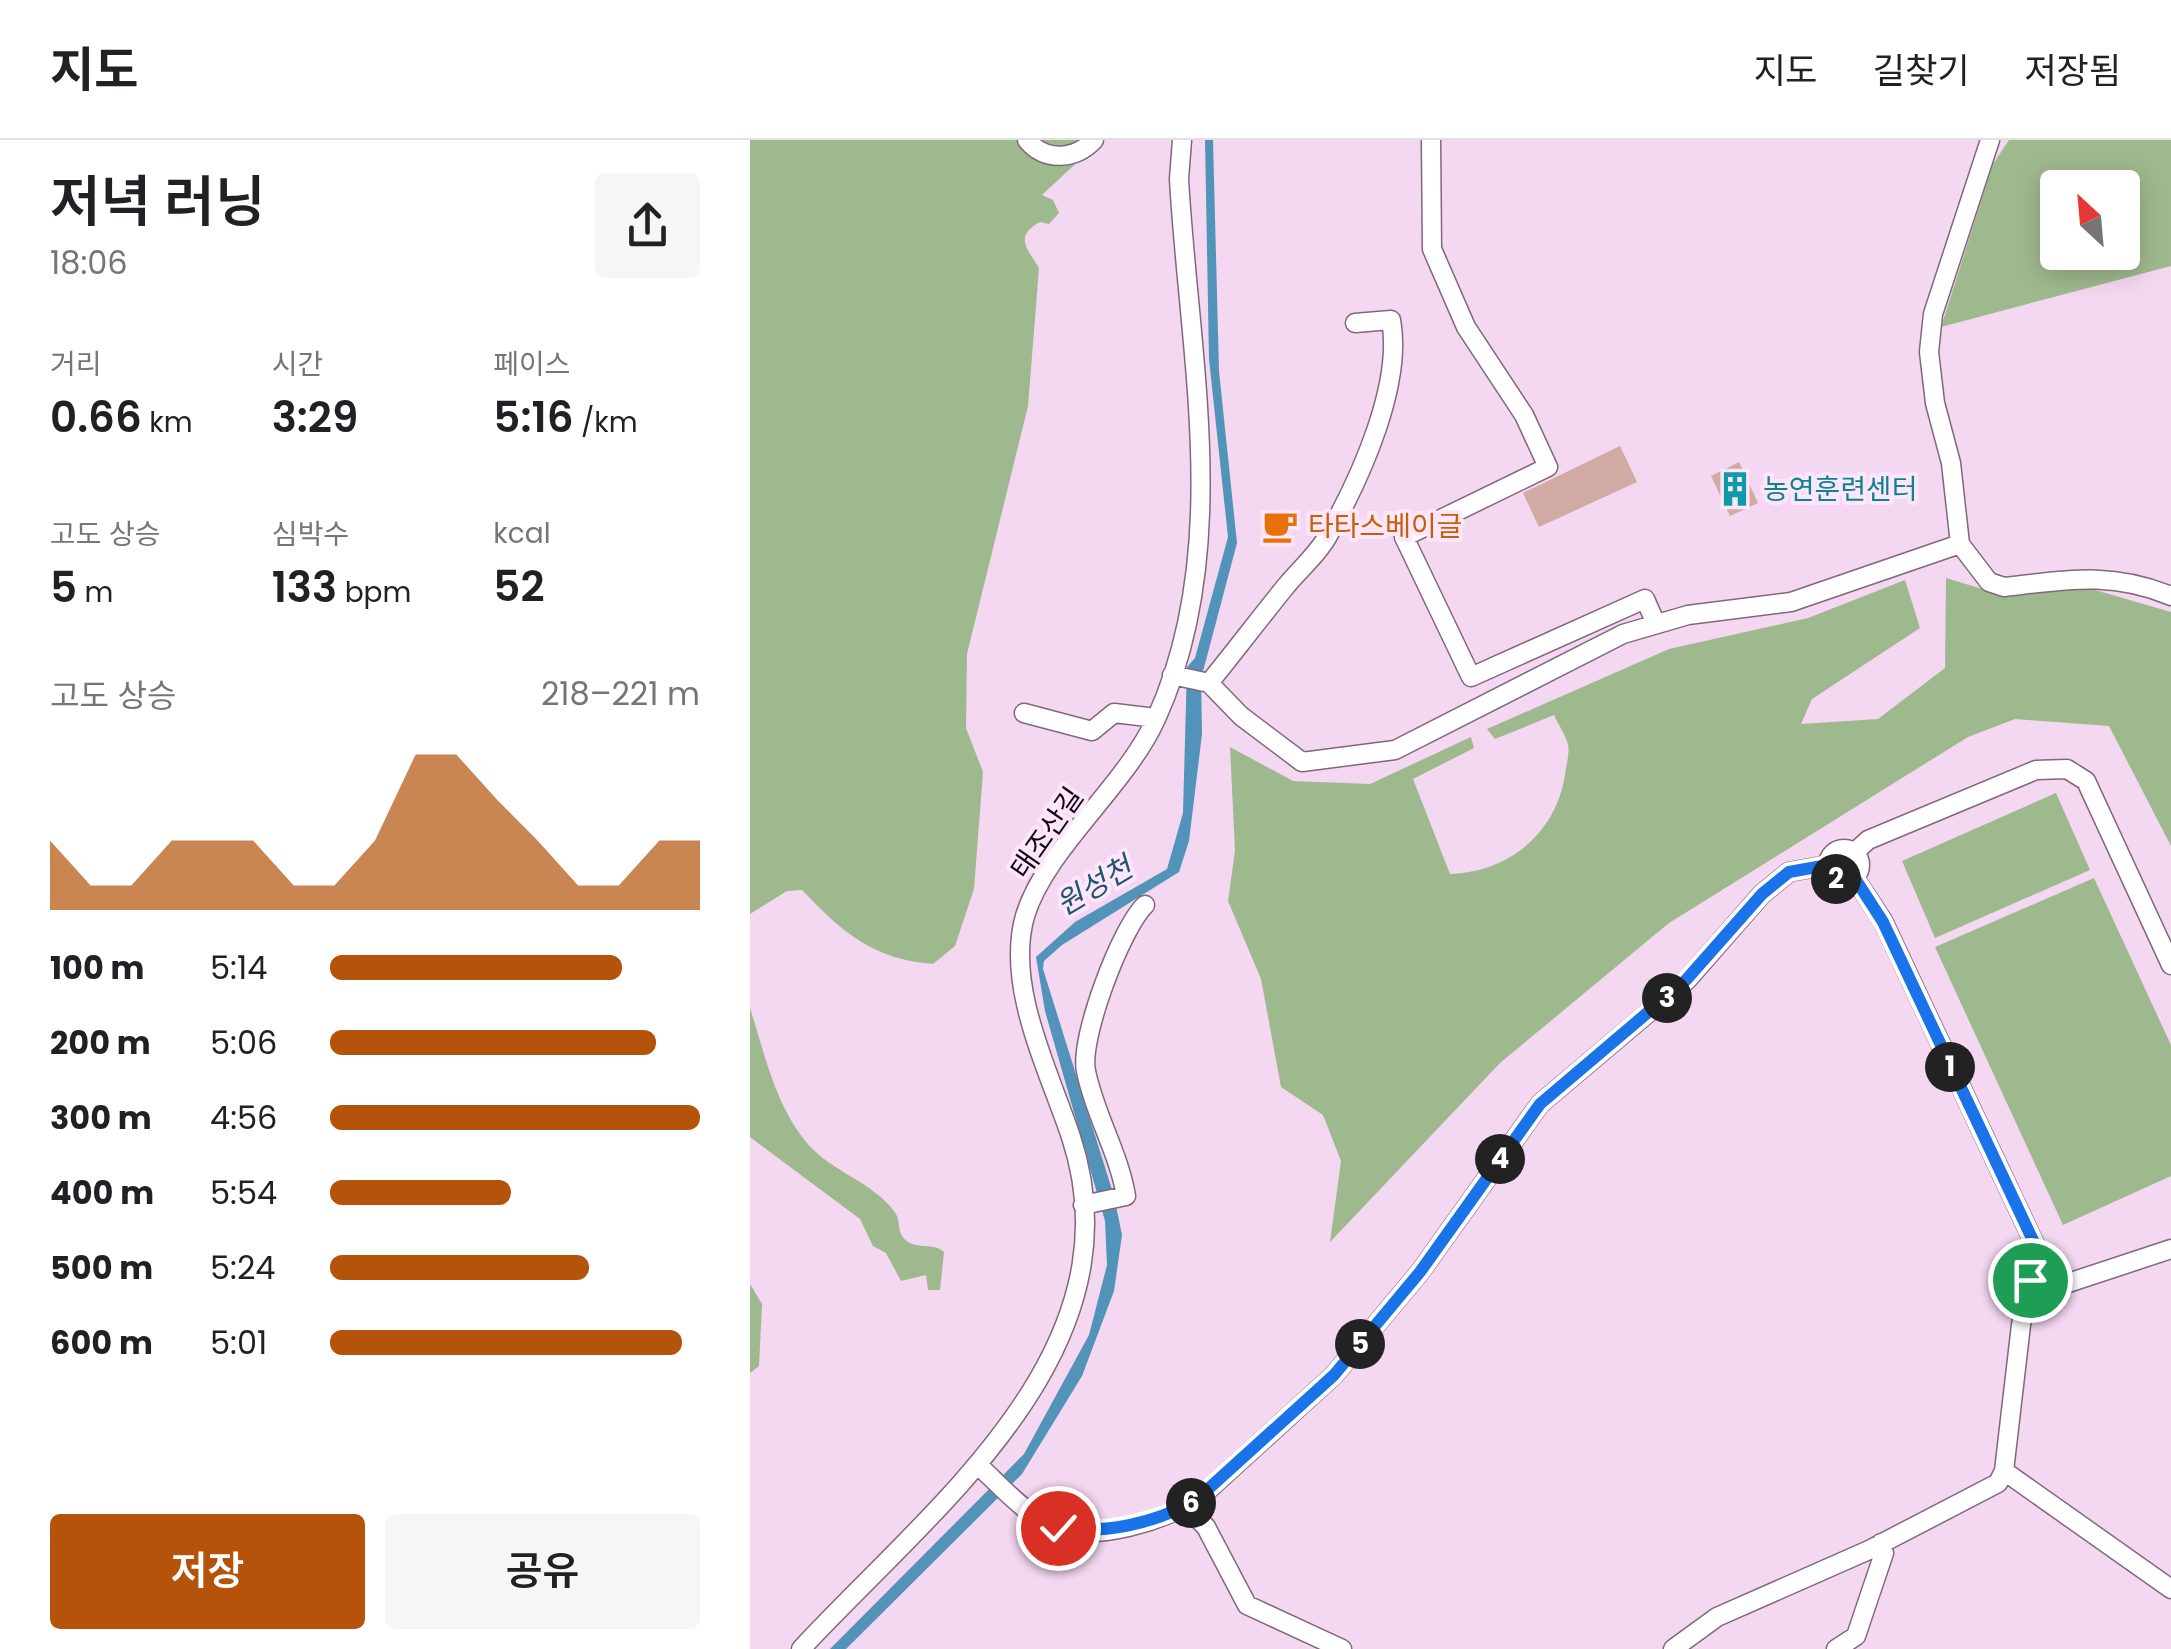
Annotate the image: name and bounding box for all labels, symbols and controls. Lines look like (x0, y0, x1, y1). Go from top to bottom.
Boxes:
text: 지도 (50, 37, 138, 104)
text: 지도 (1753, 46, 1818, 95)
text: 길찾기 (1873, 46, 1969, 95)
text: 저장됨 (2024, 46, 2121, 95)
text: 저녁 러닝 (50, 163, 266, 240)
north arrow (2040, 170, 2140, 270)
map controls (2040, 170, 2140, 270)
button: share (595, 173, 700, 278)
text: 18:06 (50, 240, 128, 285)
text: 거리 (50, 345, 102, 384)
text: 시간 (272, 345, 323, 384)
text: 페이스 (493, 345, 571, 384)
text: 0.66 (50, 388, 142, 447)
text: 3:29 (272, 388, 358, 447)
text: 5:16 (493, 388, 574, 447)
text: km (142, 403, 193, 442)
text: /km (574, 403, 638, 442)
building icon: 농연훈련센터 (1716, 470, 1754, 508)
place label: 농연훈련센터 (1763, 470, 1918, 509)
cafe icon: 타타스베이글 (1261, 507, 1299, 545)
place label: 타타스베이글 (1308, 507, 1463, 546)
text: kcal (493, 514, 551, 553)
text: 고도 상승 (50, 515, 161, 554)
text: 심박수 (272, 515, 349, 554)
text: 52 (493, 557, 544, 616)
text: 5 (50, 558, 77, 617)
text: 133 (272, 558, 337, 617)
text: m (77, 573, 113, 612)
text: bpm (337, 573, 411, 612)
text: 218–221 m (541, 671, 700, 716)
text: 고도 상승 (50, 673, 176, 718)
street label: 태조산길 (1001, 780, 1093, 886)
water label: 원성천 (1047, 845, 1143, 926)
pin: 2 (1811, 854, 1861, 904)
text: 2 (1828, 859, 1844, 898)
text: 100 m (50, 945, 144, 990)
text: 5:14 (210, 945, 267, 990)
pin: 3 (1642, 973, 1692, 1023)
text: 3 (1659, 978, 1675, 1017)
text: 200 m (50, 1020, 151, 1065)
text: 5:06 (210, 1020, 277, 1065)
pin: 1 (1925, 1042, 1975, 1092)
text: 1 (1945, 1047, 1955, 1086)
text: 300 m (50, 1095, 152, 1140)
text: 4:56 (210, 1095, 277, 1140)
pin: 4 (1475, 1134, 1525, 1184)
text: 4 (1491, 1139, 1509, 1178)
text: 400 m (50, 1170, 154, 1215)
text: 5:54 (210, 1170, 277, 1215)
pin (1988, 1238, 2073, 1323)
text: 500 m (50, 1245, 153, 1290)
text: 5:24 (210, 1245, 275, 1290)
icon: arrive (2003, 1253, 2058, 1308)
pin: 5 (1335, 1319, 1385, 1369)
text: 600 m (50, 1320, 153, 1365)
text: 5:01 (210, 1320, 267, 1365)
text: 5 (1351, 1324, 1369, 1363)
pin: 6 (1166, 1478, 1216, 1528)
text: 6 (1182, 1483, 1200, 1522)
pin (1016, 1486, 1101, 1571)
icon: check (1031, 1501, 1086, 1556)
button: 저장 (50, 1514, 365, 1629)
button: 공유 (385, 1514, 700, 1629)

